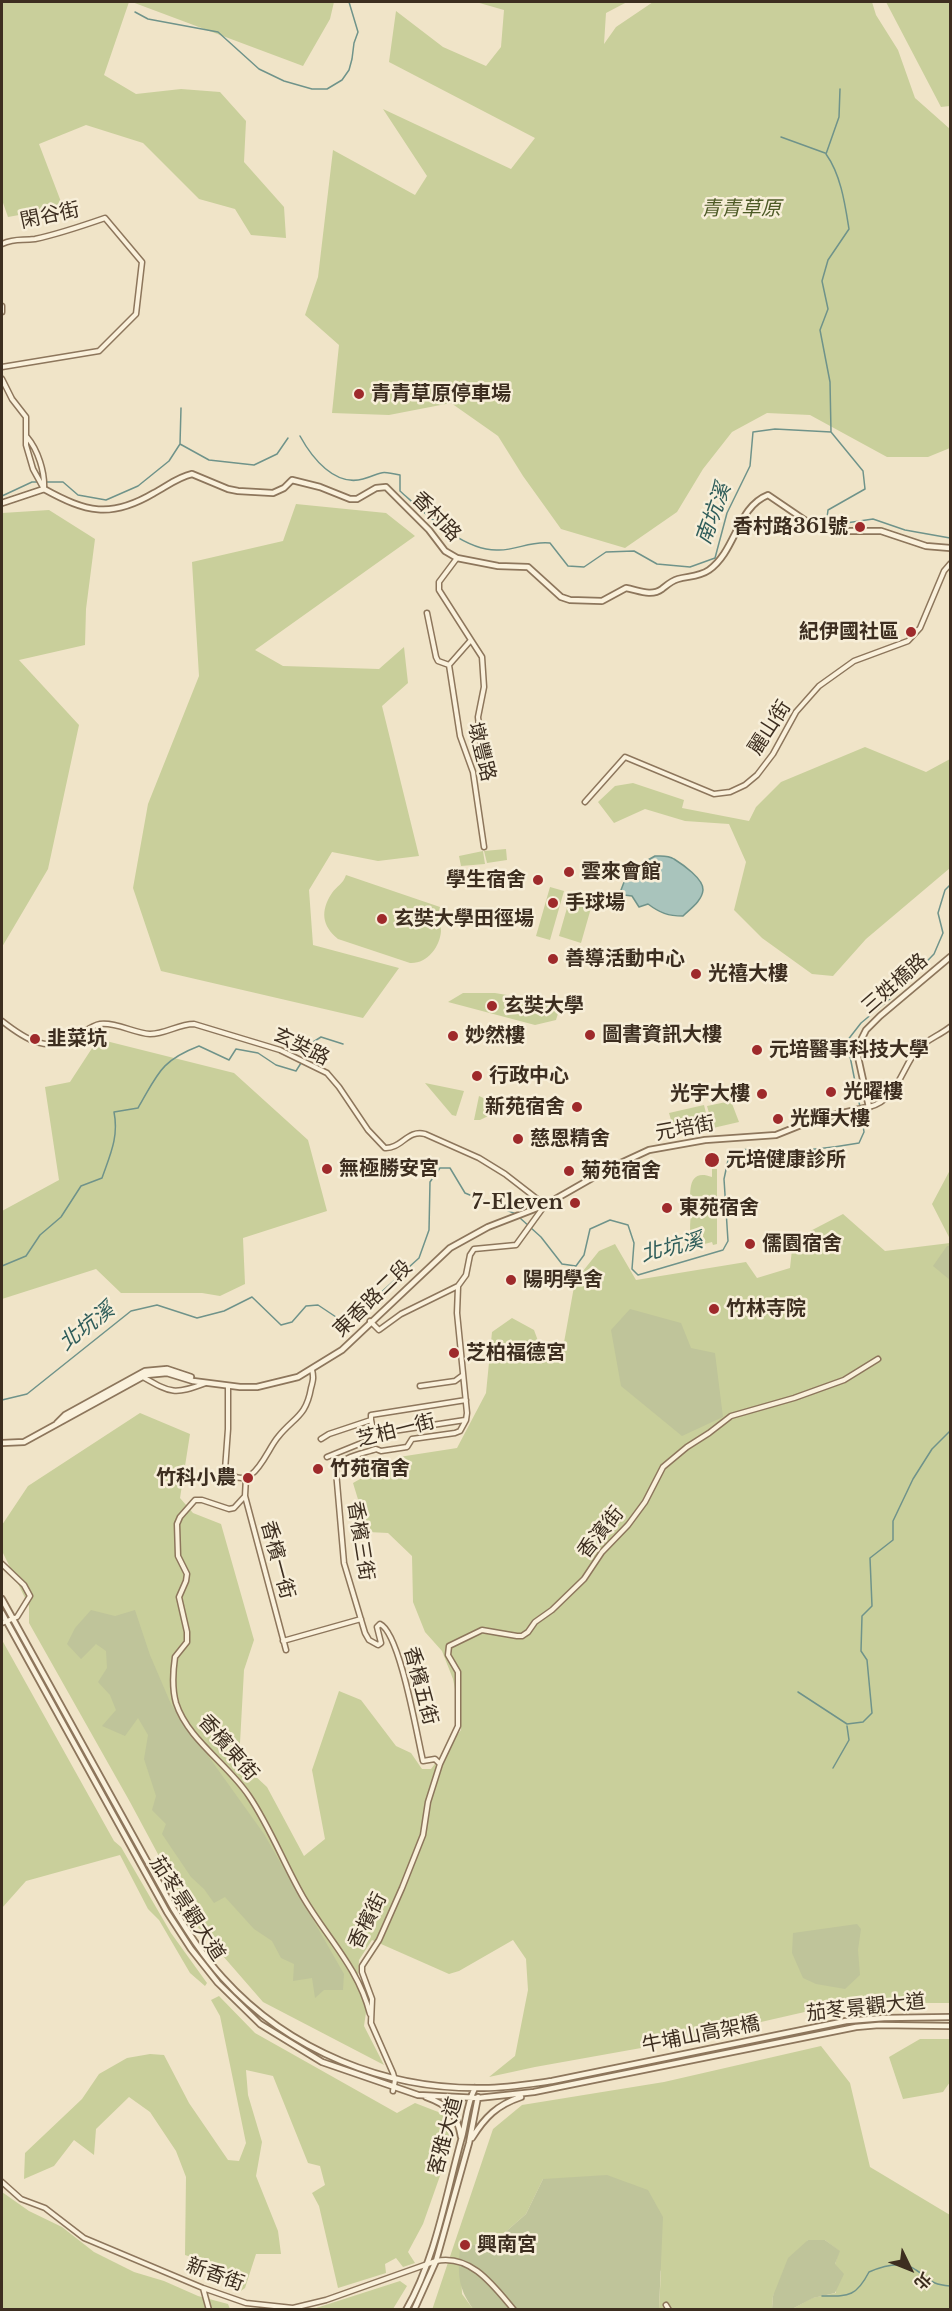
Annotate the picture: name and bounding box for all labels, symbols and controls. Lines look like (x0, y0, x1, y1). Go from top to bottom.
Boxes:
park label: 青青草原 (701, 197, 781, 221)
street label: 閑谷街 (18, 198, 82, 234)
place label: 青青草原停車場 (371, 382, 511, 406)
marker: 青青草原停車場 (352, 387, 366, 401)
water label: 南坑溪 (691, 480, 737, 548)
street label: 香村路 (407, 487, 465, 547)
place label: 香村路361號 (733, 515, 848, 539)
marker: 香村路361號 (853, 520, 867, 534)
place label: 紀伊國社區 (799, 620, 899, 644)
marker: 紀伊國社區 (904, 625, 918, 639)
street label: 麗山街 (744, 696, 796, 760)
street label: 墩豐路 (462, 720, 500, 784)
place label: 雲來會館 (581, 860, 661, 884)
marker: 雲來會館 (562, 865, 576, 879)
place label: 學生宿舍 (446, 868, 526, 892)
marker: 學生宿舍 (531, 873, 545, 887)
place label: 手球場 (565, 891, 625, 915)
marker: 手球場 (546, 896, 560, 910)
place label: 玄奘大學田徑場 (394, 907, 534, 931)
marker: 玄奘大學田徑場 (375, 912, 389, 926)
place label: 善導活動中心 (565, 947, 685, 971)
street label: 三姓橋路 (857, 949, 933, 1019)
marker: 善導活動中心 (546, 952, 560, 966)
place label: 光禧大樓 (708, 962, 788, 986)
marker: 光禧大樓 (689, 967, 703, 981)
place label: 玄奘大學 (504, 994, 584, 1018)
marker: 玄奘大學 (485, 999, 499, 1013)
street label: 玄奘路 (269, 1023, 333, 1071)
place label: 圖書資訊大樓 (602, 1023, 722, 1047)
place label: 妙然樓 (465, 1024, 525, 1048)
place label: 韭菜坑 (47, 1027, 107, 1051)
marker: 圖書資訊大樓 (583, 1028, 597, 1042)
marker: 妙然樓 (446, 1029, 460, 1043)
marker: 韭菜坑 (28, 1032, 42, 1046)
place label: 元培醫事科技大學 (769, 1038, 929, 1062)
marker: 元培醫事科技大學 (750, 1043, 764, 1057)
place label: 行政中心 (489, 1064, 569, 1088)
marker: 行政中心 (470, 1069, 484, 1083)
place label: 光曜樓 (843, 1080, 903, 1104)
place label: 光宇大樓 (670, 1082, 750, 1106)
marker: 光曜樓 (824, 1085, 838, 1099)
marker: 光宇大樓 (755, 1087, 769, 1101)
place label: 新苑宿舍 (485, 1095, 565, 1119)
marker: 新苑宿舍 (570, 1100, 584, 1114)
place label: 光輝大樓 (790, 1107, 870, 1131)
street label: 元培街 (653, 1112, 717, 1146)
marker: 光輝大樓 (771, 1112, 785, 1126)
place label: 慈恩精舍 (530, 1127, 610, 1151)
marker: 慈恩精舍 (511, 1132, 525, 1146)
place label: 元培健康診所 (726, 1148, 846, 1172)
marker: 元培健康診所 (703, 1151, 721, 1169)
place label: 無極勝安宮 (339, 1157, 439, 1181)
place label: 菊苑宿舍 (581, 1159, 661, 1183)
marker: 無極勝安宮 (320, 1162, 334, 1176)
marker: 菊苑宿舍 (562, 1164, 576, 1178)
place label: 7-Eleven (472, 1191, 563, 1215)
marker: 7-Eleven (568, 1196, 582, 1210)
place label: 東苑宿舍 (679, 1196, 759, 1220)
marker: 東苑宿舍 (660, 1201, 674, 1215)
water label: 北坑溪 (638, 1228, 706, 1268)
place label: 儒園宿舍 (762, 1232, 842, 1256)
marker: 儒園宿舍 (743, 1237, 757, 1251)
street label: 東香路二段 (329, 1256, 417, 1342)
place label: 陽明學舍 (523, 1268, 603, 1292)
marker: 陽明學舍 (504, 1273, 518, 1287)
place label: 竹林寺院 (726, 1297, 806, 1321)
water label: 北坑溪 (54, 1298, 120, 1356)
marker: 竹林寺院 (707, 1302, 721, 1316)
place label: 芝柏福德宮 (466, 1341, 566, 1365)
marker: 芝柏福德宮 (447, 1346, 461, 1360)
street label: 芝柏一街 (354, 1410, 438, 1452)
place label: 竹苑宿舍 (330, 1457, 410, 1481)
marker: 竹苑宿舍 (311, 1462, 325, 1476)
place label: 竹科小農 (156, 1466, 236, 1490)
marker: 竹科小農 (241, 1471, 255, 1485)
street label: 香檳三街 (342, 1500, 378, 1582)
street label: 香濱街 (573, 1502, 629, 1564)
street label: 香檳一街 (255, 1518, 299, 1602)
street label: 香檳五街 (398, 1644, 442, 1728)
street label: 香檳東街 (193, 1710, 263, 1786)
street label: 茄苳景觀大道 (144, 1852, 230, 1966)
street label: 香檳街 (344, 1889, 392, 1953)
street label: 茄苳景觀大道 (805, 1990, 927, 2026)
street label: 牛埔山高架橋 (640, 2012, 762, 2058)
street label: 客雅大道 (424, 2094, 468, 2178)
place label: 興南宮 (477, 2233, 537, 2257)
marker: 興南宮 (458, 2238, 472, 2252)
north arrow (880, 2239, 940, 2299)
street label: 新香街 (183, 2253, 247, 2297)
text: 北 (910, 2269, 936, 2294)

